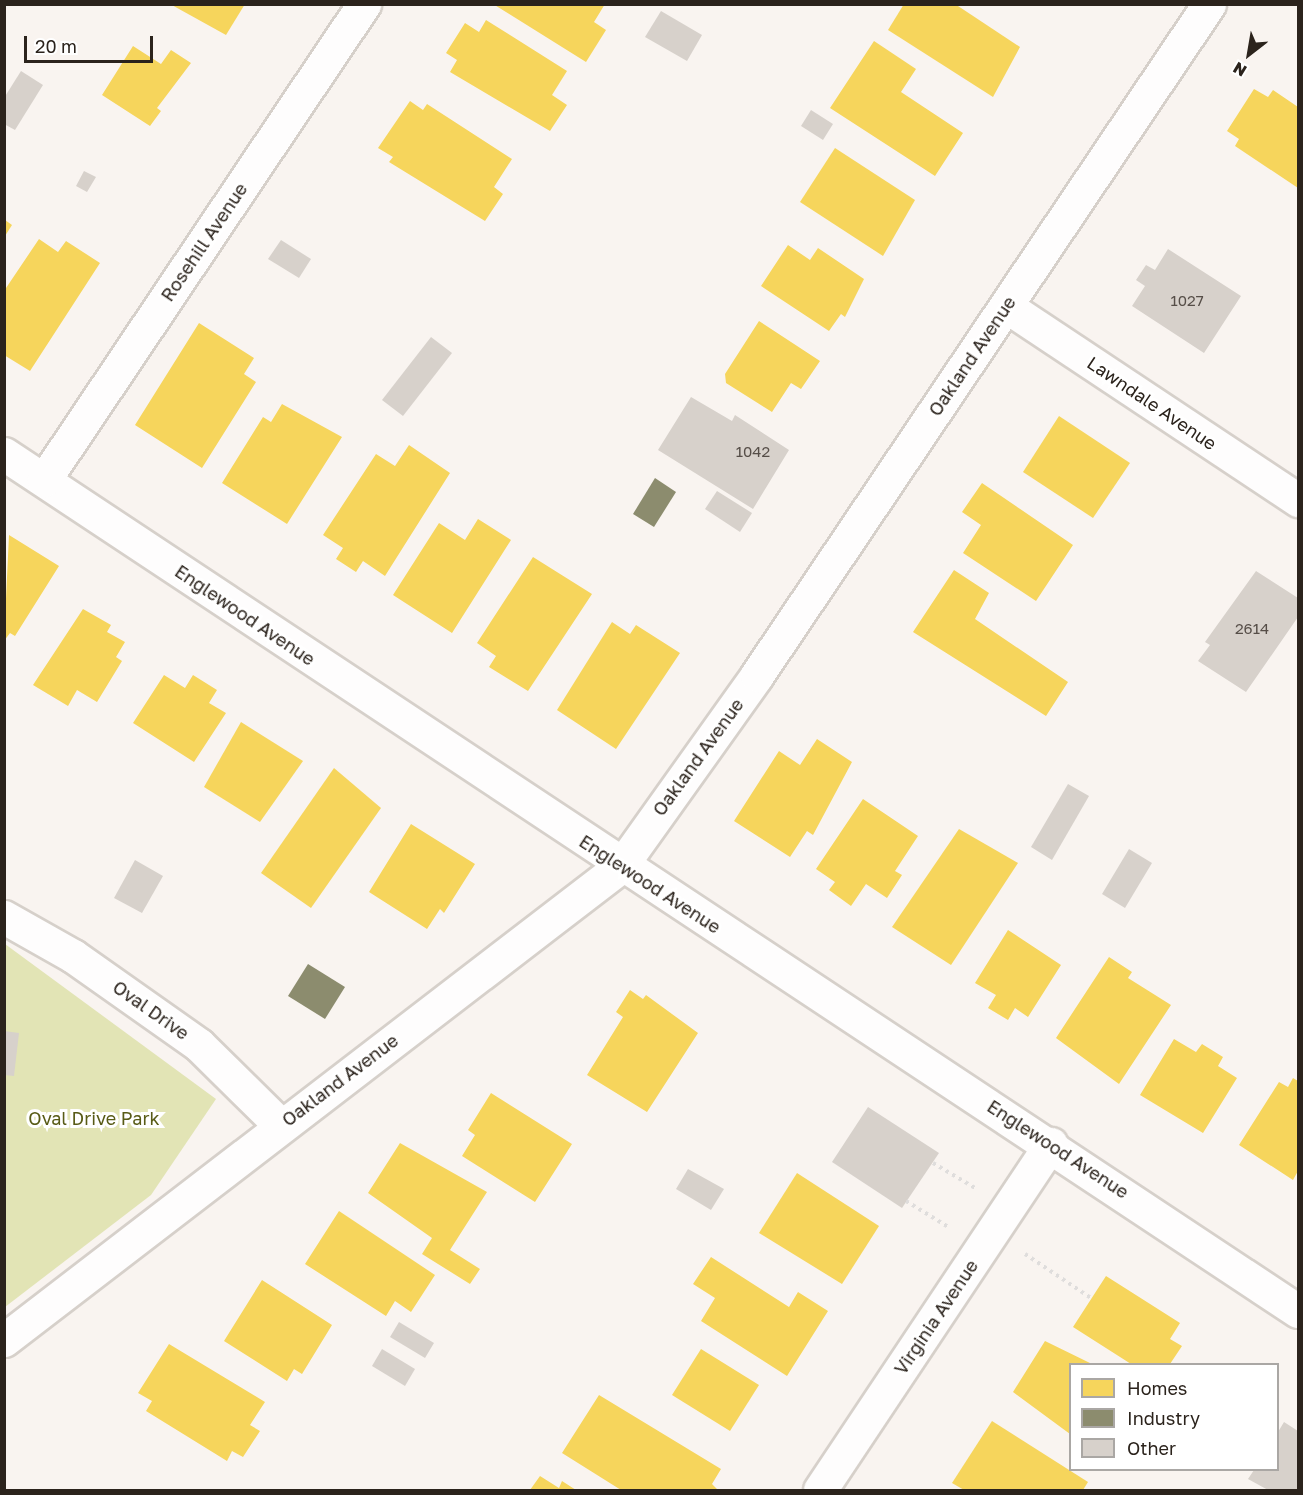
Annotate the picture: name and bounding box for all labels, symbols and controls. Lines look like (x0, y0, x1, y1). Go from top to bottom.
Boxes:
scale bar (27, 24, 156, 62)
north arrow (1219, 24, 1279, 84)
text: 20 m (35, 35, 77, 57)
text: N (1229, 58, 1250, 81)
street label: Rosehill Avenue (156, 179, 252, 305)
street label: Oakland Avenue (924, 292, 1020, 420)
house number: 1027 (1170, 292, 1204, 310)
street label: Lawndale Avenue (1083, 352, 1221, 454)
house number: 1042 (736, 443, 770, 461)
street label: Englewood Avenue (171, 560, 319, 670)
house number: 2614 (1235, 620, 1269, 638)
street label: Oakland Avenue (648, 694, 748, 820)
street label: Englewood Avenue (575, 830, 725, 938)
street label: Oval Drive (109, 976, 193, 1044)
street label: Oakland Avenue (278, 1029, 402, 1131)
street label: Englewood Avenue (983, 1095, 1133, 1203)
park label: Oval Drive Park (28, 1107, 160, 1129)
street label: Virginia Avenue (890, 1256, 982, 1378)
legend (1069, 1363, 1279, 1471)
text: Homes (1127, 1377, 1187, 1399)
text: Industry (1127, 1407, 1200, 1429)
text: Other (1127, 1437, 1176, 1459)

